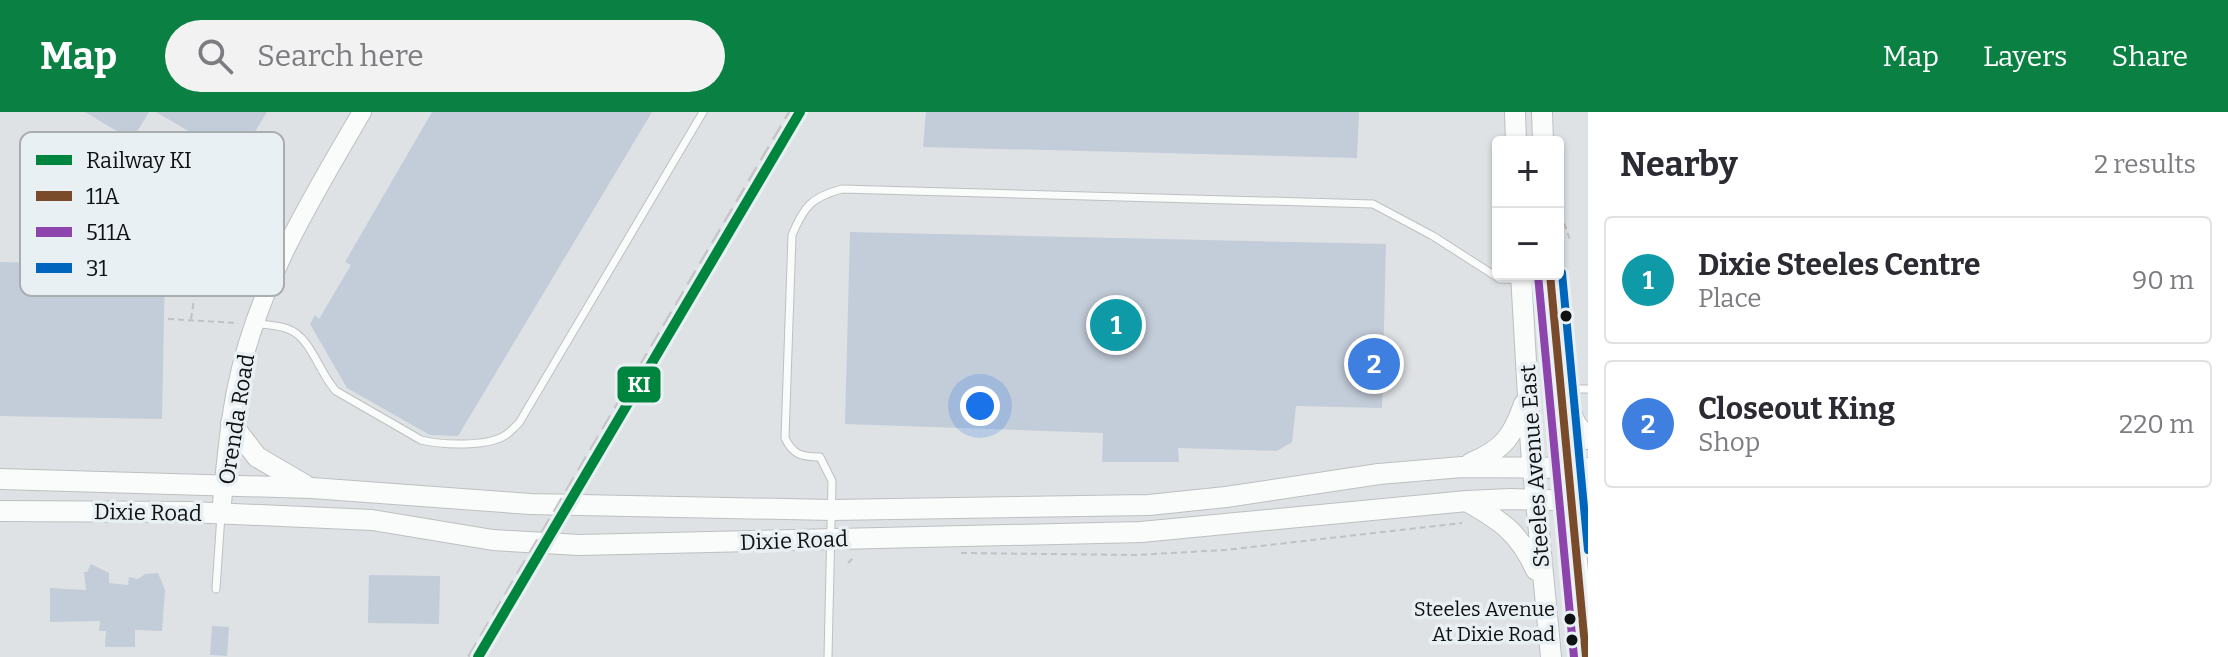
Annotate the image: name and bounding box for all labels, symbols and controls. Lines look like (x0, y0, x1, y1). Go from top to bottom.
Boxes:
search box (165, 20, 725, 92)
text: Map (40, 33, 117, 79)
icon: search (193, 34, 237, 78)
text: Search here (257, 38, 424, 74)
text: Map (1882, 40, 1939, 73)
text: Layers (1983, 40, 2067, 73)
text: Share (2111, 40, 2188, 73)
legend (20, 132, 284, 296)
map controls (1492, 136, 1564, 280)
button: + (1492, 136, 1564, 208)
text: Nearby (1620, 144, 1738, 185)
text: Railway KI (86, 147, 192, 174)
text: 2 results (2094, 149, 2196, 180)
text: 11A (86, 183, 120, 210)
button: − (1492, 208, 1564, 280)
text: 511A (86, 219, 131, 246)
text: Dixie Steeles Centre (1698, 247, 1980, 283)
text: 31 (86, 255, 108, 282)
text: 1 (1642, 265, 1654, 296)
text: 90 m (2132, 265, 2194, 296)
text: Place (1698, 283, 1762, 314)
pin: 1 (1090, 295, 1142, 355)
unlabelled marker (1558, 308, 1574, 324)
pin: 2 (1348, 334, 1400, 394)
street label: Orenda Road (213, 352, 260, 486)
street label: Steeles Avenue East (1514, 364, 1555, 568)
line badge: KI (616, 365, 662, 404)
text: KI (627, 371, 651, 398)
your location (960, 386, 1000, 426)
text: Closeout King (1698, 391, 1895, 427)
text: 2 (1641, 409, 1655, 440)
text: 220 m (2119, 409, 2194, 440)
text: Shop (1698, 427, 1760, 458)
street label: Dixie Road (94, 498, 202, 527)
street label: Dixie Road (740, 525, 849, 556)
place label: Steeles Avenue At Dixie Road (1414, 597, 1555, 646)
marker: Steeles Avenue At Dixie Road (1562, 611, 1578, 627)
unlabelled marker (1564, 632, 1580, 648)

